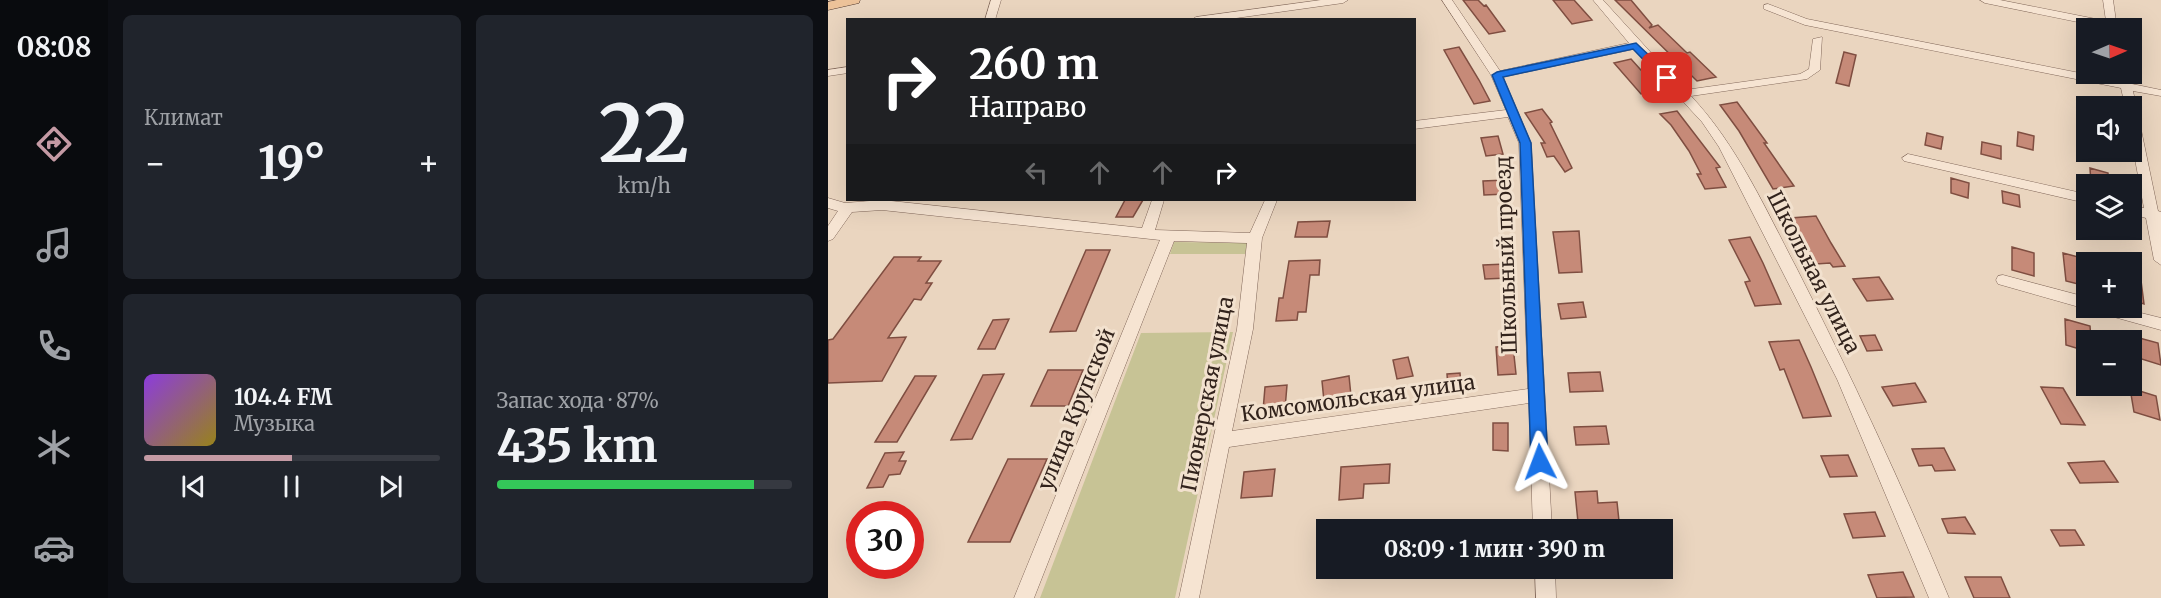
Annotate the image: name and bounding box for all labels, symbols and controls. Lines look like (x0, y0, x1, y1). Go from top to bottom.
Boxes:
north arrow (2076, 18, 2142, 84)
map controls (2076, 18, 2142, 396)
text: 08:08 (17, 30, 91, 64)
text: 260 m (969, 38, 1099, 90)
icon: right (870, 42, 948, 120)
pin (1641, 52, 1692, 103)
icon: arrive (1650, 61, 1683, 94)
text: 22 (599, 85, 690, 183)
text: Направо (969, 90, 1086, 124)
button: sound (2076, 96, 2142, 162)
text: Климат (144, 105, 223, 130)
icon: directions (33, 123, 75, 165)
text: 19° (258, 135, 326, 191)
text: − (144, 143, 166, 184)
text: + (417, 143, 440, 184)
street label: Школьный проезд (1489, 155, 1523, 355)
icon: left (1020, 156, 1053, 189)
icon: ahead (1083, 156, 1116, 189)
icon: ahead (1146, 156, 1179, 189)
icon: right (1209, 156, 1242, 189)
text: km/h (618, 173, 671, 198)
button: layers (2076, 174, 2142, 240)
street label: Школьная улица (1761, 186, 1867, 358)
icon: music (33, 224, 75, 266)
button: + (2076, 252, 2142, 318)
street label: Пионерская улица (1175, 294, 1239, 494)
street label: улица Крупской (1031, 324, 1121, 494)
icon: phone (33, 325, 75, 367)
button: − (2076, 330, 2142, 396)
street label: Комсомольская улица (1239, 368, 1477, 428)
text: 104.4 FM (234, 383, 332, 411)
text: Запас хода · 87% (497, 388, 659, 413)
text: Музыка (234, 411, 315, 436)
text: 435 km (497, 418, 657, 474)
icon: climate (33, 426, 75, 468)
position arrow (1508, 430, 1572, 494)
icon: previous (177, 470, 210, 503)
icon: pause (275, 470, 308, 503)
icon: next (374, 470, 407, 503)
speed limit sign: 30 (846, 501, 924, 579)
icon: car (33, 527, 75, 569)
text: 08:09 · 1 мин · 390 m (1384, 535, 1605, 563)

